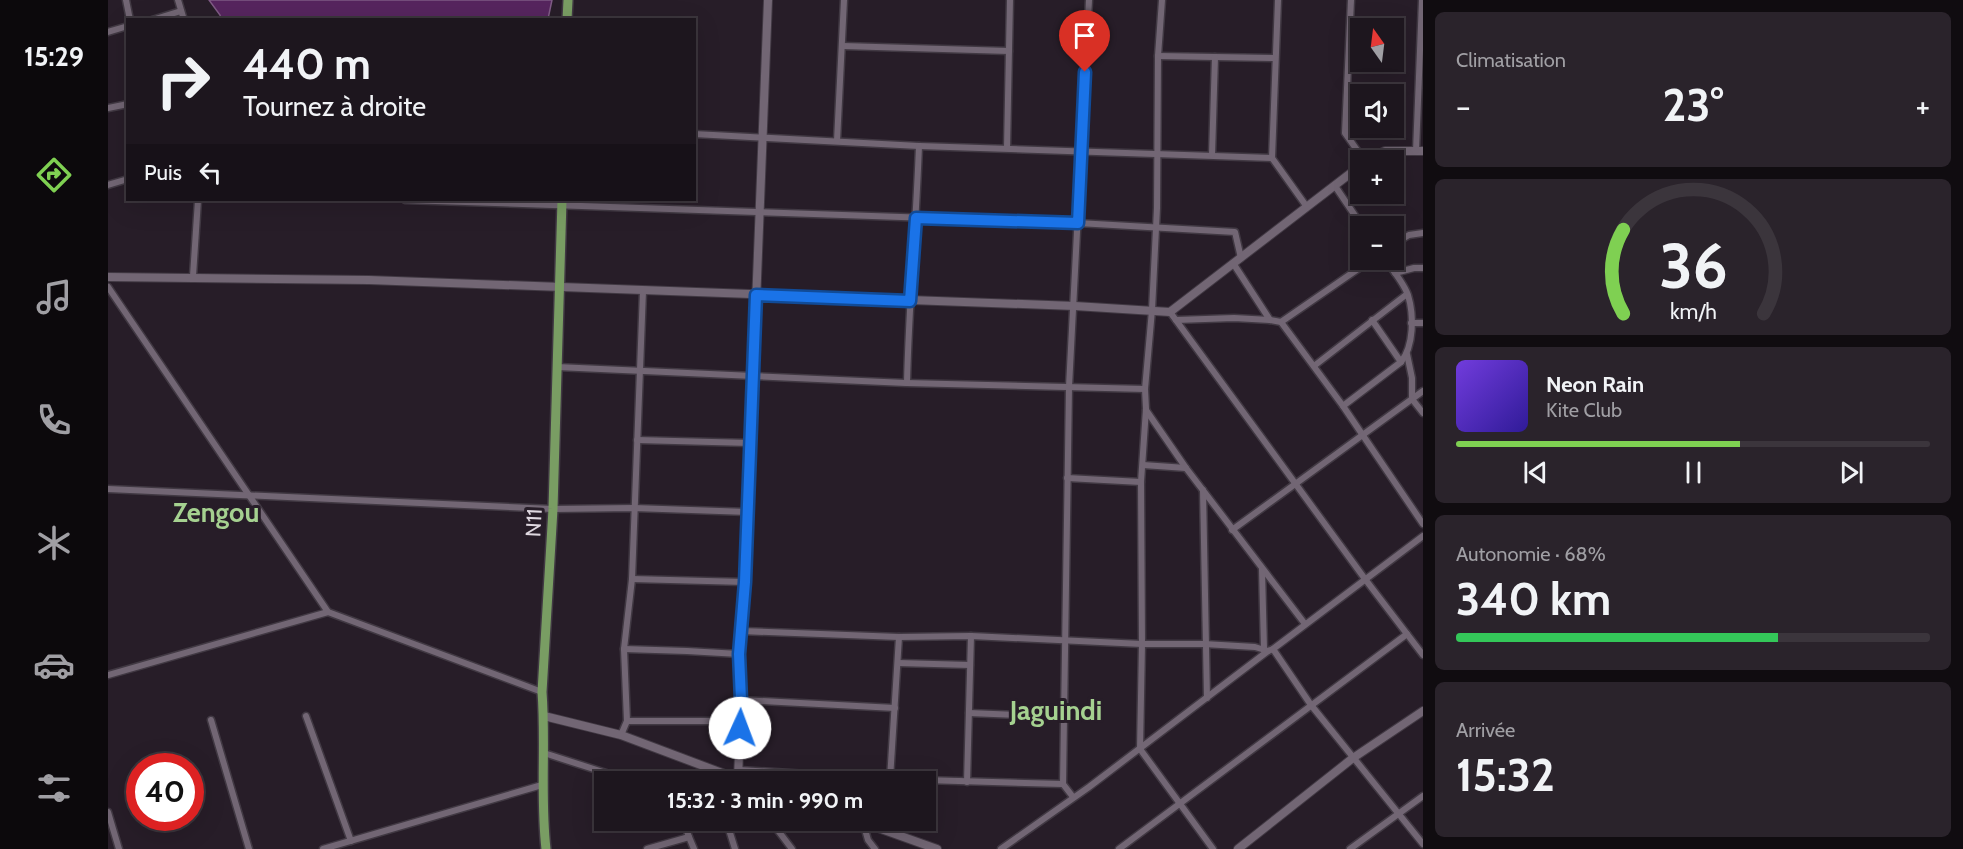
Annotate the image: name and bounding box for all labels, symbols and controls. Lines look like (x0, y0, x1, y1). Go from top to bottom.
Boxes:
pin (1059, 10, 1110, 72)
north arrow (1350, 18, 1404, 72)
map controls (1350, 18, 1404, 270)
icon: arrive (1068, 19, 1101, 52)
text: 440 m (243, 38, 371, 90)
text: 15:29 (24, 40, 84, 73)
icon: right (144, 42, 222, 120)
text: Climatisation (1456, 48, 1566, 72)
text: 23° (1662, 78, 1724, 132)
button: sound (1350, 84, 1404, 138)
text: − (1456, 86, 1471, 126)
text: + (1915, 86, 1930, 126)
text: Tournez à droite (243, 90, 426, 123)
button: + (1350, 150, 1404, 204)
icon: directions (33, 154, 75, 196)
icon: left (194, 156, 227, 189)
text: Puis (144, 159, 182, 186)
button: − (1350, 216, 1404, 270)
text: 36 (1659, 228, 1727, 304)
icon: music (33, 276, 75, 318)
text: km/h (1670, 299, 1716, 325)
text: Neon Rain (1546, 371, 1644, 398)
text: Kite Club (1546, 398, 1622, 422)
icon: phone (33, 399, 75, 441)
icon: previous (1519, 456, 1552, 489)
icon: pause (1677, 456, 1710, 489)
icon: next (1835, 456, 1868, 489)
district label: Zengou (173, 496, 259, 529)
street label: N11 (520, 508, 547, 538)
icon: climate (33, 522, 75, 564)
text: Autonomie · 68% (1456, 542, 1606, 566)
text: 340 km (1456, 572, 1611, 626)
icon: car (33, 644, 75, 686)
district label: Jaguindi (1009, 694, 1102, 727)
position arrow (708, 696, 772, 760)
text: Arrivée (1456, 718, 1515, 742)
text: 15:32 (1456, 748, 1555, 802)
speed limit sign: 40 (126, 753, 204, 831)
icon: filters (33, 767, 75, 809)
text: 15:32 · 3 min · 990 m (667, 787, 863, 814)

